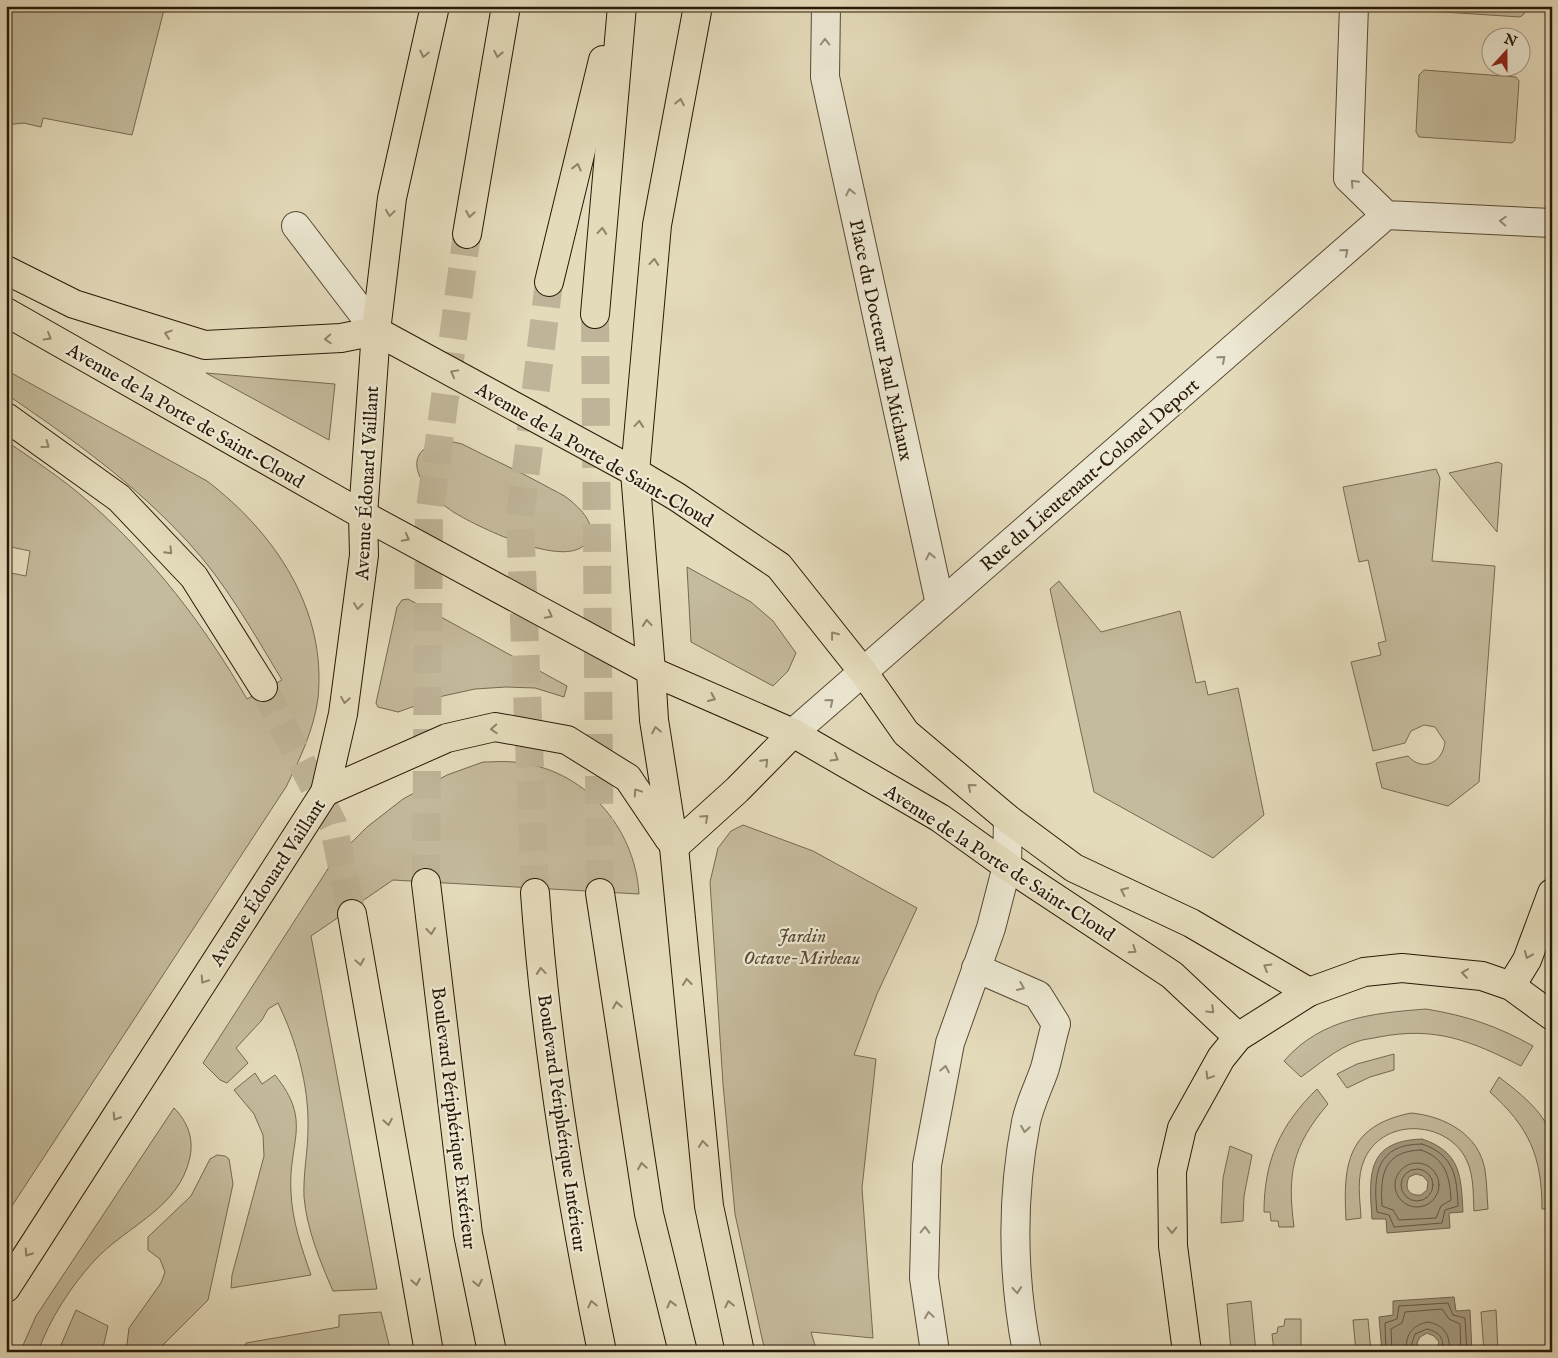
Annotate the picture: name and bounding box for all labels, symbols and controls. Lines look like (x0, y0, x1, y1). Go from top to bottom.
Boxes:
north arrow (1480, 28, 1530, 78)
text: N (1500, 30, 1519, 51)
one-way arrow (820, 37, 830, 45)
one-way arrow (419, 49, 430, 58)
one-way arrow (493, 50, 503, 59)
one-way arrow (674, 97, 685, 106)
one-way arrow (571, 162, 582, 171)
one-way arrow (1351, 180, 1360, 189)
one-way arrow (845, 188, 855, 197)
one-way arrow (385, 209, 396, 217)
one-way arrow (466, 210, 476, 219)
one-way arrow (1499, 215, 1507, 226)
street label: Place du Docteur Paul Michaux (843, 218, 917, 463)
one-way arrow (596, 227, 607, 235)
one-way arrow (1339, 249, 1348, 258)
one-way arrow (648, 258, 659, 266)
one-way arrow (164, 329, 172, 339)
one-way arrow (43, 331, 52, 341)
one-way arrow (324, 333, 332, 344)
street label: Avenue de la Porte de Saint-Cloud (61, 338, 309, 495)
one-way arrow (1216, 356, 1225, 365)
one-way arrow (451, 369, 460, 379)
street label: Rue du Lieutenant-Colonel Deport (976, 373, 1205, 577)
street label: Avenue de la Porte de Saint-Cloud (470, 377, 718, 534)
street label: Avenue Édouard Vaillant (350, 385, 385, 582)
one-way arrow (633, 420, 644, 428)
one-way arrow (40, 439, 50, 448)
one-way arrow (400, 532, 409, 542)
one-way arrow (163, 545, 172, 554)
one-way arrow (925, 552, 936, 561)
one-way arrow (353, 602, 364, 610)
one-way arrow (544, 609, 553, 619)
one-way arrow (642, 618, 653, 626)
one-way arrow (831, 632, 839, 641)
one-way arrow (707, 691, 716, 702)
one-way arrow (341, 695, 351, 704)
one-way arrow (825, 698, 834, 707)
one-way arrow (489, 723, 497, 734)
one-way arrow (651, 725, 662, 734)
one-way arrow (830, 751, 839, 761)
one-way arrow (759, 759, 768, 768)
street label: Avenue de la Porte de Saint-Cloud (878, 779, 1119, 948)
one-way arrow (968, 785, 977, 793)
one-way arrow (634, 788, 643, 798)
street label: Avenue Édouard Vaillant (204, 794, 332, 972)
one-way arrow (700, 815, 709, 824)
one-way arrow (1120, 887, 1129, 897)
park label: Jardin Octave-Mirbeau (743, 925, 861, 971)
one-way arrow (425, 928, 436, 936)
one-way arrow (1128, 944, 1137, 953)
one-way arrow (1524, 950, 1534, 958)
one-way arrow (355, 957, 365, 966)
one-way arrow (1263, 964, 1272, 974)
one-way arrow (535, 966, 546, 974)
one-way arrow (1460, 969, 1469, 979)
one-way arrow (201, 975, 210, 984)
one-way arrow (682, 978, 693, 986)
one-way arrow (1016, 981, 1025, 992)
street label: Boulevard Périphérique Extérieur (425, 986, 481, 1251)
street label: Boulevard Périphérique Intérieur (531, 993, 591, 1254)
one-way arrow (612, 1001, 623, 1009)
one-way arrow (1205, 1004, 1214, 1013)
one-way arrow (939, 1064, 950, 1073)
one-way arrow (1206, 1070, 1216, 1079)
one-way arrow (113, 1111, 123, 1120)
one-way arrow (383, 1117, 393, 1126)
one-way arrow (1020, 1125, 1031, 1133)
one-way arrow (698, 1140, 709, 1148)
one-way arrow (637, 1161, 647, 1170)
one-way arrow (920, 1225, 930, 1233)
one-way arrow (1167, 1227, 1177, 1235)
one-way arrow (25, 1248, 35, 1257)
one-way arrow (411, 1277, 421, 1286)
one-way arrow (472, 1279, 483, 1287)
one-way arrow (1011, 1287, 1022, 1295)
one-way arrow (587, 1300, 598, 1308)
one-way arrow (666, 1300, 677, 1309)
one-way arrow (725, 1300, 735, 1308)
one-way arrow (924, 1311, 935, 1319)

